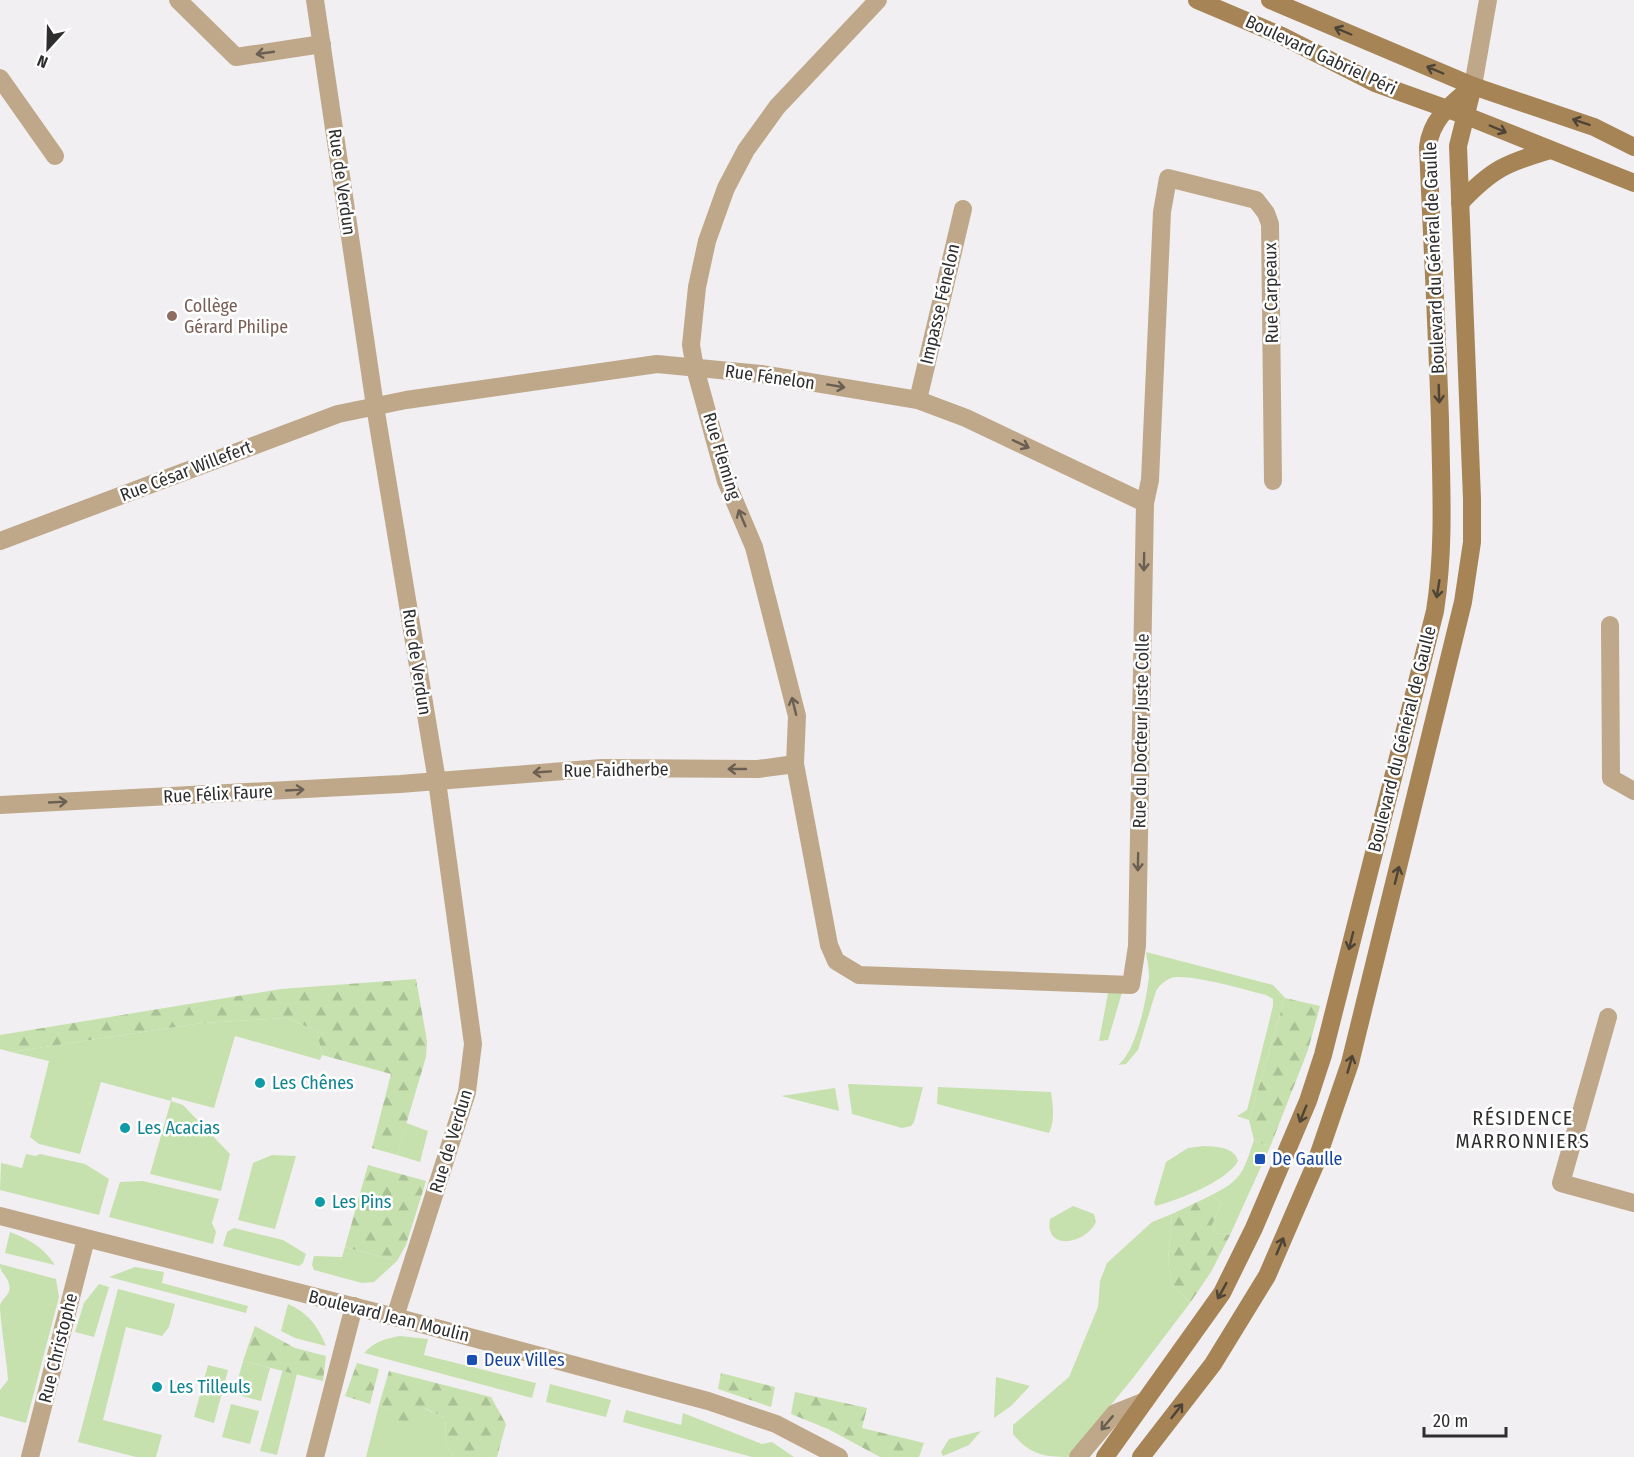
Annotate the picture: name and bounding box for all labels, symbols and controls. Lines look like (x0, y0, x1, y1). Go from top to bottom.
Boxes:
street label: Boulevard Gabriel Péri (1242, 10, 1400, 100)
north arrow (18, 18, 78, 78)
one-way arrow (1334, 25, 1352, 36)
one-way arrow (255, 48, 275, 59)
text: N (35, 51, 51, 72)
one-way arrow (1426, 64, 1444, 75)
one-way arrow (1572, 116, 1591, 127)
one-way arrow (1489, 124, 1507, 135)
street label: Rue de Verdun (324, 127, 360, 237)
street label: Boulevard du Général de Gaulle (1419, 141, 1449, 374)
street label: Impasse Fénelon (915, 242, 965, 366)
street label: Rue Carpeaux (1259, 242, 1283, 344)
place label: Collège Gérard Philipe (184, 295, 288, 338)
marker: Collège Gérard Philipe (165, 309, 179, 323)
street label: Rue Fénelon (724, 360, 816, 394)
one-way arrow (826, 381, 845, 392)
one-way arrow (1433, 384, 1445, 404)
street label: Rue Fleming (698, 410, 746, 503)
street label: Rue César Willefert (117, 436, 255, 506)
one-way arrow (1011, 439, 1029, 451)
one-way arrow (735, 509, 746, 527)
one-way arrow (1138, 551, 1150, 571)
one-way arrow (1432, 578, 1443, 598)
street label: Rue de Verdun (398, 607, 436, 717)
street label: Boulevard du Général de Gaulle (1363, 624, 1441, 854)
street label: Rue du Docteur Juste Colle (1128, 633, 1154, 829)
one-way arrow (788, 696, 800, 715)
street label: Rue Faidherbe (563, 758, 669, 782)
one-way arrow (728, 763, 748, 775)
one-way arrow (533, 767, 553, 778)
street label: Rue Félix Faure (163, 780, 273, 808)
one-way arrow (285, 784, 305, 795)
one-way arrow (48, 797, 68, 808)
one-way arrow (1133, 851, 1144, 871)
one-way arrow (1392, 866, 1404, 885)
one-way arrow (1344, 931, 1356, 950)
one-way arrow (1345, 1055, 1356, 1074)
place label: Les Chênes (272, 1072, 354, 1094)
marker: Les Chênes (253, 1076, 267, 1090)
street label: Rue de Verdun (425, 1087, 477, 1195)
one-way arrow (1297, 1104, 1308, 1122)
district label: RÉSIDENCE MARRONNIERS (1456, 1106, 1591, 1153)
place label: Les Acacias (137, 1117, 220, 1139)
marker: Les Acacias (118, 1121, 132, 1135)
place label: De Gaulle (1272, 1148, 1343, 1170)
marker: De Gaulle (1253, 1152, 1267, 1166)
place label: Les Pins (332, 1191, 392, 1213)
marker: Les Pins (313, 1195, 327, 1209)
one-way arrow (1275, 1237, 1286, 1255)
one-way arrow (1216, 1282, 1228, 1299)
street label: Boulevard Jean Moulin (306, 1285, 472, 1347)
street label: Rue Christophe (34, 1291, 82, 1405)
place label: Deux Villes (484, 1349, 565, 1371)
marker: Deux Villes (465, 1353, 479, 1367)
place label: Les Tilleuls (169, 1376, 251, 1398)
marker: Les Tilleuls (150, 1380, 164, 1394)
scale bar (1424, 1400, 1506, 1438)
one-way arrow (1171, 1403, 1183, 1419)
text: 20 m (1433, 1410, 1468, 1432)
one-way arrow (1101, 1414, 1114, 1430)

